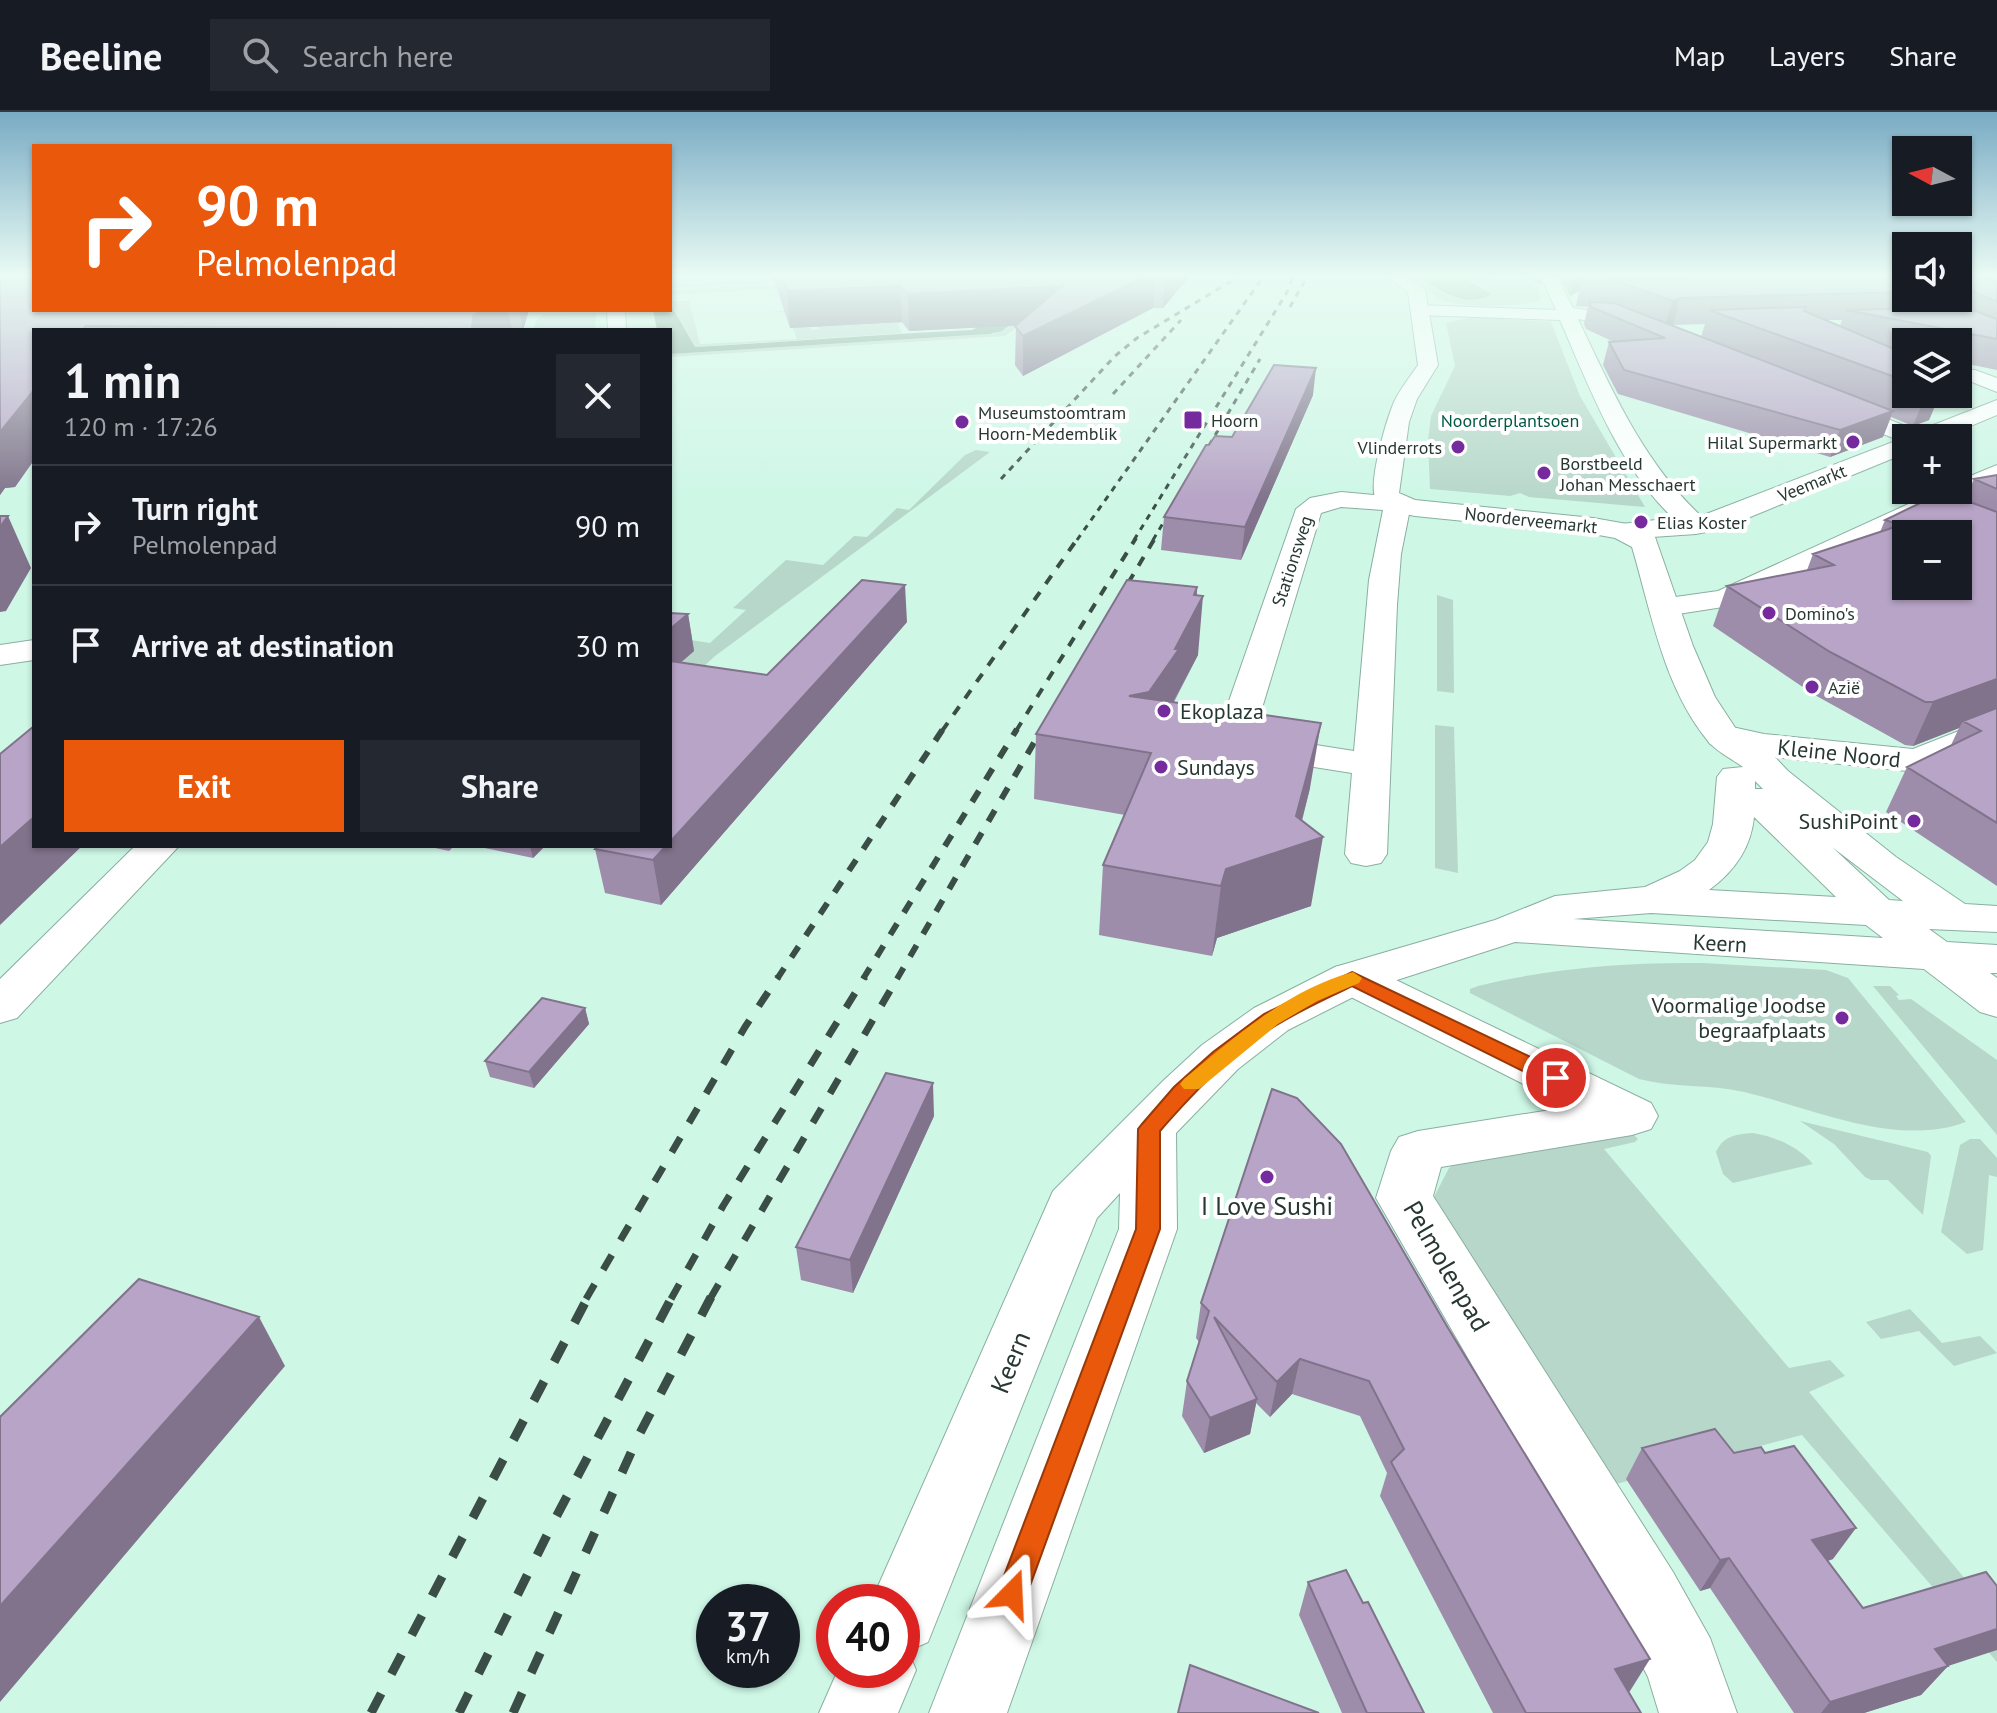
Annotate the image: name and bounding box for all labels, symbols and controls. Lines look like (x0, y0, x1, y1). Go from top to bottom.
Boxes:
search box (210, 19, 770, 91)
text: Beeline (40, 31, 162, 80)
icon: search (238, 33, 282, 77)
text: Search here (302, 36, 454, 75)
text: Map (1674, 37, 1725, 74)
text: Layers (1769, 37, 1845, 74)
text: Share (1889, 37, 1957, 74)
north arrow (1892, 136, 1972, 216)
map controls (1892, 136, 1972, 600)
text: 90 m (196, 169, 319, 241)
icon: right (64, 176, 168, 280)
button: sound (1892, 232, 1972, 312)
text: Pelmolenpad (196, 239, 397, 286)
button: layers (1892, 328, 1972, 408)
text: 1 min (64, 349, 181, 411)
button: close (556, 354, 640, 438)
place label: Museumstoomtram Hoorn-Medemblik (978, 401, 1126, 445)
marker: Hoorn (1182, 409, 1204, 431)
place label: Hoorn (1211, 409, 1258, 432)
park label: Noorderplantsoen (1441, 409, 1579, 432)
text: 120 m · 17:26 (64, 410, 218, 443)
marker: Museumstoomtram Hoorn-Medemblik (953, 413, 971, 431)
button: + (1892, 424, 1972, 504)
place label: Hilal Supermarkt (1707, 431, 1837, 454)
marker: Hilal Supermarkt (1844, 433, 1862, 451)
place label: Vlinderrots (1356, 436, 1442, 459)
marker: Vlinderrots (1449, 438, 1467, 456)
place label: Borstbeeld Johan Messchaert (1559, 452, 1696, 496)
street label: Veemarkt (1774, 459, 1850, 507)
marker: Borstbeeld Johan Messchaert (1535, 464, 1553, 482)
text: Turn right (132, 489, 258, 528)
street label: Noorderveemarkt (1463, 502, 1599, 538)
icon: right (64, 503, 108, 547)
text: 90 m (575, 506, 640, 545)
place label: Elias Koster (1657, 511, 1747, 534)
street label: Stationsweg (1267, 513, 1317, 609)
marker: Elias Koster (1632, 513, 1650, 531)
button: − (1892, 520, 1972, 600)
text: Pelmolenpad (132, 528, 277, 561)
place label: Domino's (1785, 602, 1855, 625)
marker: Domino's (1760, 604, 1778, 622)
icon: arrive (64, 623, 108, 667)
text: Arrive at destination (132, 626, 394, 665)
text: 30 m (575, 626, 640, 665)
place label: Azië (1828, 676, 1860, 699)
marker: Azië (1803, 678, 1821, 696)
place label: Ekoplaza (1180, 697, 1264, 725)
marker: Ekoplaza (1155, 702, 1173, 720)
street label: Kleine Noord (1776, 733, 1902, 773)
button: Exit (64, 740, 344, 832)
button: Share (360, 740, 640, 832)
place label: Sundays (1177, 753, 1255, 781)
marker: Sundays (1152, 758, 1170, 776)
place label: SushiPoint (1799, 807, 1899, 835)
marker: SushiPoint (1905, 812, 1923, 830)
street label: Keern (1692, 928, 1748, 958)
place label: Voormalige Joodse begraafplaats (1650, 991, 1826, 1044)
marker: Voormalige Joodse begraafplaats (1833, 1009, 1851, 1027)
pin (1522, 1044, 1590, 1112)
icon: arrive (1534, 1056, 1578, 1100)
marker: I Love Sushi (1258, 1168, 1276, 1186)
place label: I Love Sushi (1201, 1189, 1333, 1222)
street label: Pelmolenpad (1396, 1195, 1498, 1337)
street label: Keern (983, 1326, 1037, 1398)
position arrow (970, 1552, 1054, 1636)
speed limit sign: 40 (816, 1584, 920, 1688)
text: 37 (725, 1600, 771, 1652)
text: km/h (726, 1643, 770, 1669)

